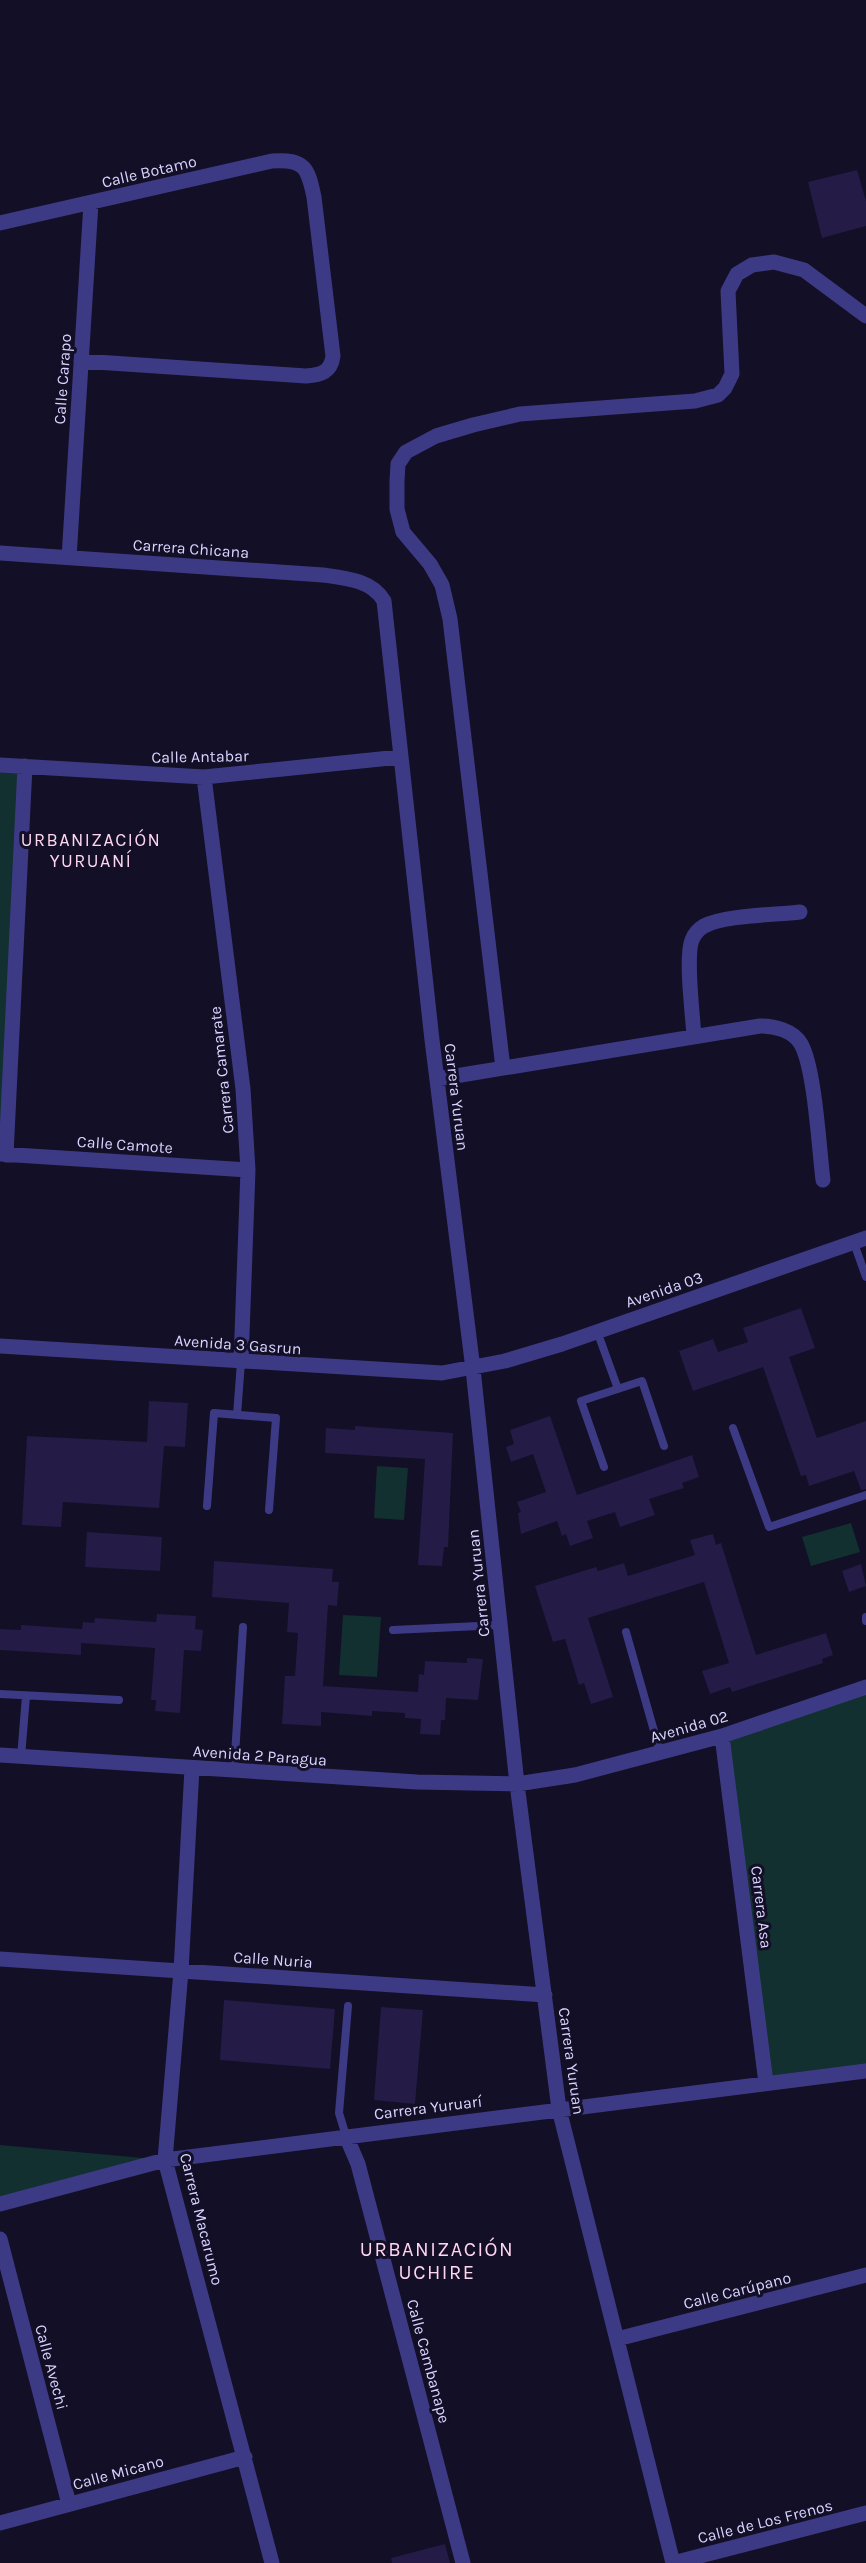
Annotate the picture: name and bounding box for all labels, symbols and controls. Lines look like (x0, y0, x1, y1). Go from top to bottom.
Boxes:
street label: Calle Botamo (100, 151, 198, 192)
street label: Calle Carapo (50, 333, 75, 425)
street label: Carrera Chicana (132, 535, 250, 562)
street label: Calle Antabar (151, 746, 249, 767)
district label: URBANIZACIÓN YURUANÍ (21, 828, 161, 872)
street label: Carrera Camarate (205, 1005, 238, 1135)
street label: Carrera Yuruan (440, 1042, 473, 1152)
street label: Calle Camote (76, 1132, 174, 1157)
street label: Avenida 03 (623, 1267, 705, 1312)
street label: Avenida 3 Gasrun (174, 1331, 302, 1358)
street label: Carrera Yuruan (463, 1528, 494, 1638)
street label: Avenida 02 (648, 1706, 730, 1747)
street label: Avenida 2 Paragua (192, 1741, 328, 1770)
street label: Carrera Asa (747, 1865, 776, 1950)
street label: Calle Nuria (233, 1947, 313, 1972)
street label: Carrera Yuruan (555, 2006, 588, 2116)
street label: Carrera Yuruarí (373, 2091, 484, 2124)
street label: Carrera Macarumo (176, 2151, 227, 2287)
district label: URBANIZACIÓN UCHIRE (360, 2237, 514, 2284)
street label: Calle Carúpano (681, 2268, 793, 2313)
street label: Calle Cambanape (403, 2297, 454, 2425)
street label: Calle Avechi (31, 2322, 72, 2412)
street label: Calle Micano (71, 2451, 166, 2494)
street label: Calle de Los Frenos (696, 2495, 835, 2547)

